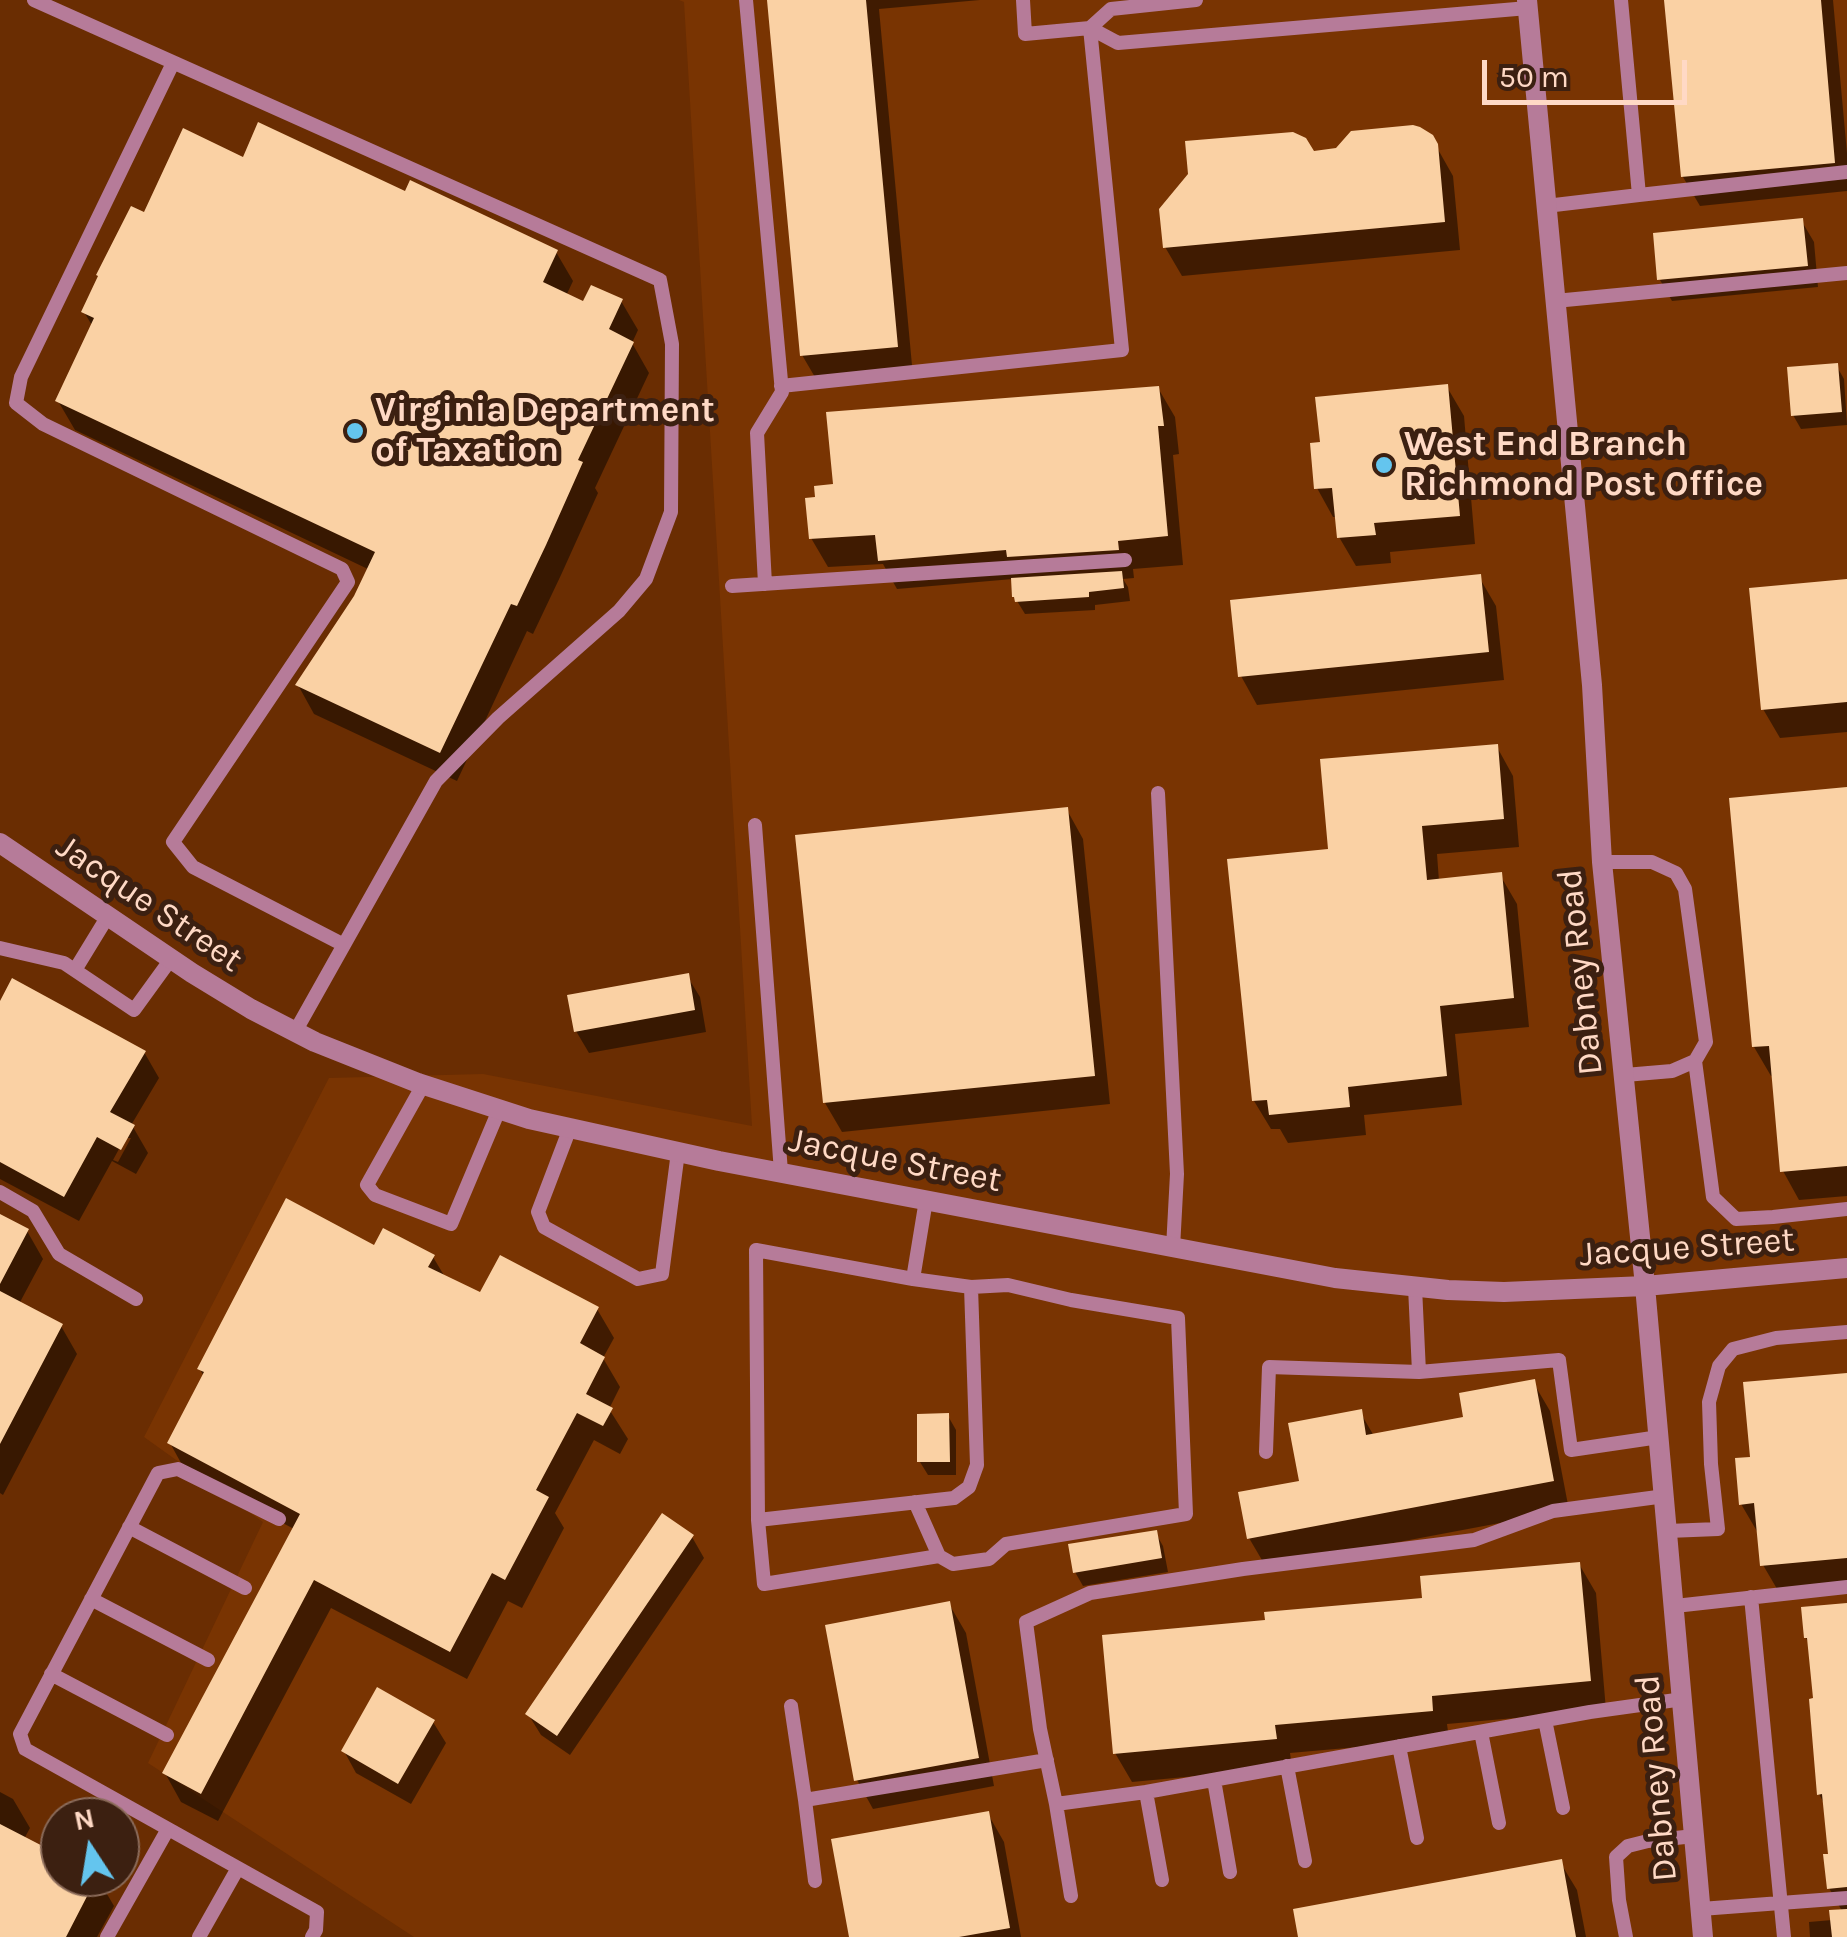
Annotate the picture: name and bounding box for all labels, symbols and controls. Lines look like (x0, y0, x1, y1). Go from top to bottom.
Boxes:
scale bar (1487, 40, 1692, 102)
text: 50 m (1499, 59, 1569, 95)
place label: Virginia Department of Taxation (375, 390, 715, 472)
marker: Virginia Department of Taxation (344, 420, 366, 442)
place label: West End Branch Richmond Post Office (1404, 424, 1763, 506)
marker: West End Branch Richmond Post Office (1373, 454, 1395, 476)
street label: Jacque Street (48, 826, 250, 982)
street label: Dabney Road (1549, 867, 1613, 1077)
street label: Jacque Street (785, 1120, 1005, 1202)
street label: Jacque Street (1578, 1220, 1796, 1276)
street label: Dabney Road (1627, 1673, 1687, 1883)
north arrow (40, 1797, 140, 1897)
text: N (71, 1801, 97, 1837)

